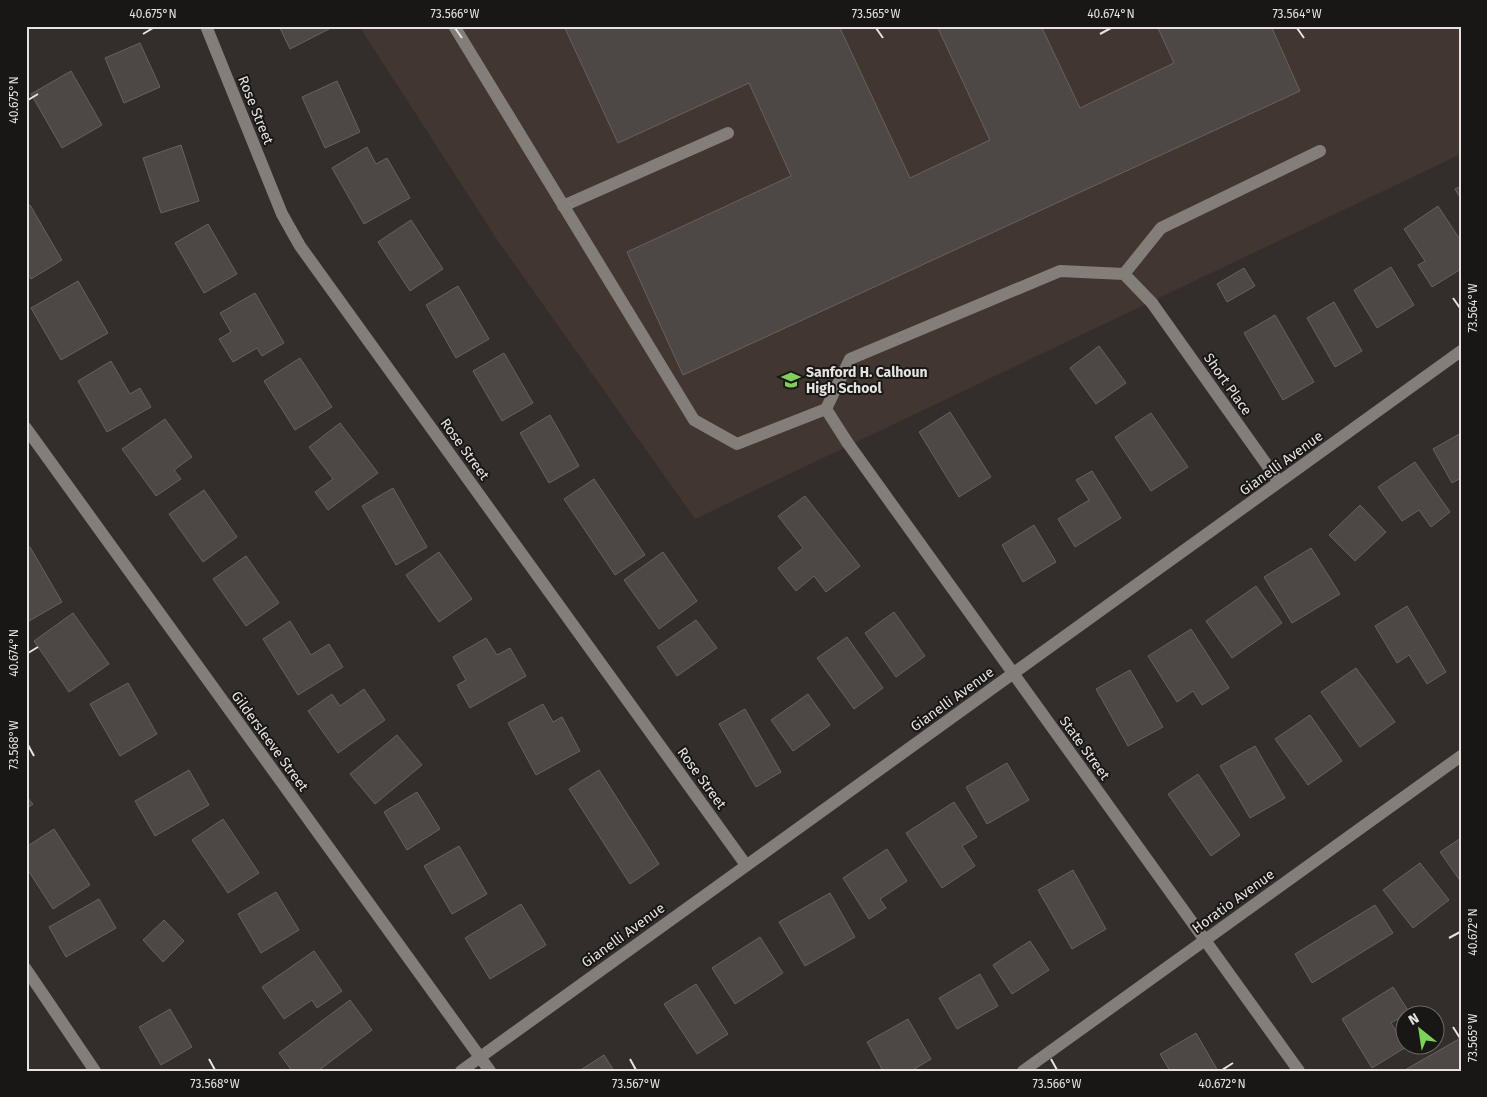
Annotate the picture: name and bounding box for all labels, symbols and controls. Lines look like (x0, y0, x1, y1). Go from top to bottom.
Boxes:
text: 40.675°N (129, 7, 177, 21)
text: 73.566°W (430, 7, 480, 21)
text: 73.565°W (852, 7, 900, 21)
text: 40.674°N (1087, 7, 1135, 21)
text: 73.564°W (1272, 7, 1322, 21)
street label: Rose Street (234, 73, 277, 148)
text: 40.675°N (7, 76, 21, 124)
text: 73.564°W (1466, 283, 1480, 333)
street label: Short Place (1200, 350, 1255, 419)
place label: Sanford H. Calhoun High School (806, 364, 928, 397)
school or university icon: Sanford H. Calhoun High School (780, 369, 802, 391)
street label: Rose Street (436, 415, 493, 484)
street label: Gianelli Avenue (1236, 428, 1326, 499)
text: 40.674°N (7, 629, 21, 677)
street label: Gianelli Avenue (907, 664, 997, 735)
street label: Gildersleeve Street (227, 688, 312, 796)
street label: State Street (1056, 713, 1114, 784)
text: 73.568°W (7, 720, 21, 770)
street label: Rose Street (673, 744, 730, 813)
street label: Horatio Avenue (1189, 866, 1278, 937)
street label: Gianelli Avenue (578, 900, 668, 971)
text: 40.672°N (1466, 908, 1480, 956)
north arrow (1394, 1004, 1444, 1054)
text: N (1405, 1009, 1422, 1029)
text: 73.565°W (1466, 1014, 1480, 1062)
text: 73.568°W (190, 1077, 240, 1091)
text: 73.567°W (612, 1077, 660, 1091)
text: 73.566°W (1032, 1077, 1082, 1091)
text: 40.672°N (1198, 1077, 1246, 1091)

